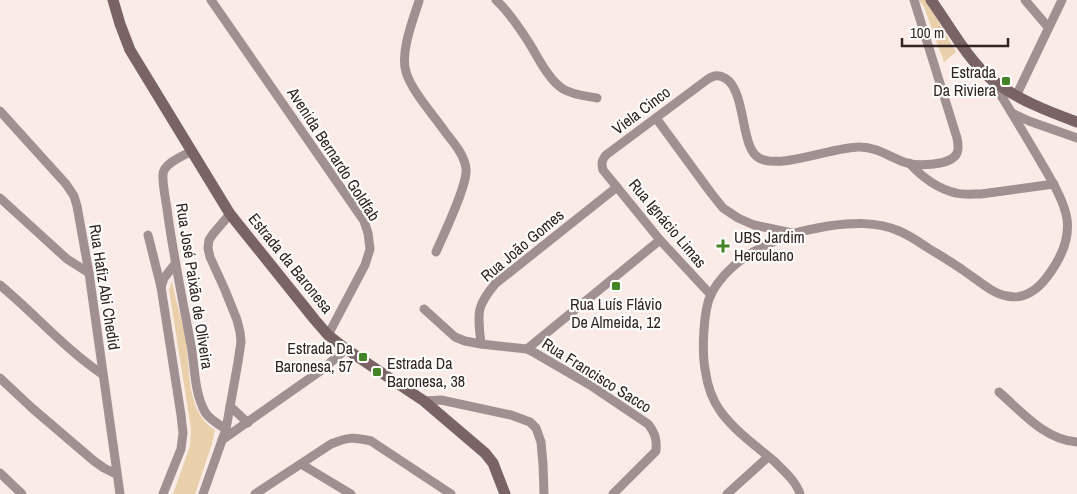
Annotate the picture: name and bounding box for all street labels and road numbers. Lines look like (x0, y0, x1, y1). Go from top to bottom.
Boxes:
street label: Viela Cinco (607, 81, 675, 139)
street label: Avenida Bernardo Goldfab (282, 82, 385, 225)
street label: Rua Ignácio Limas (624, 174, 712, 272)
street label: Rua José Paixão de Oliveira (171, 201, 219, 371)
street label: Rua João Gomes (476, 204, 568, 286)
street label: Estrada da Baronesa (244, 208, 339, 318)
street label: Rua Hafiz Abi Chedid (84, 223, 126, 351)
street label: Rua Francisco Sacco (538, 332, 656, 418)

